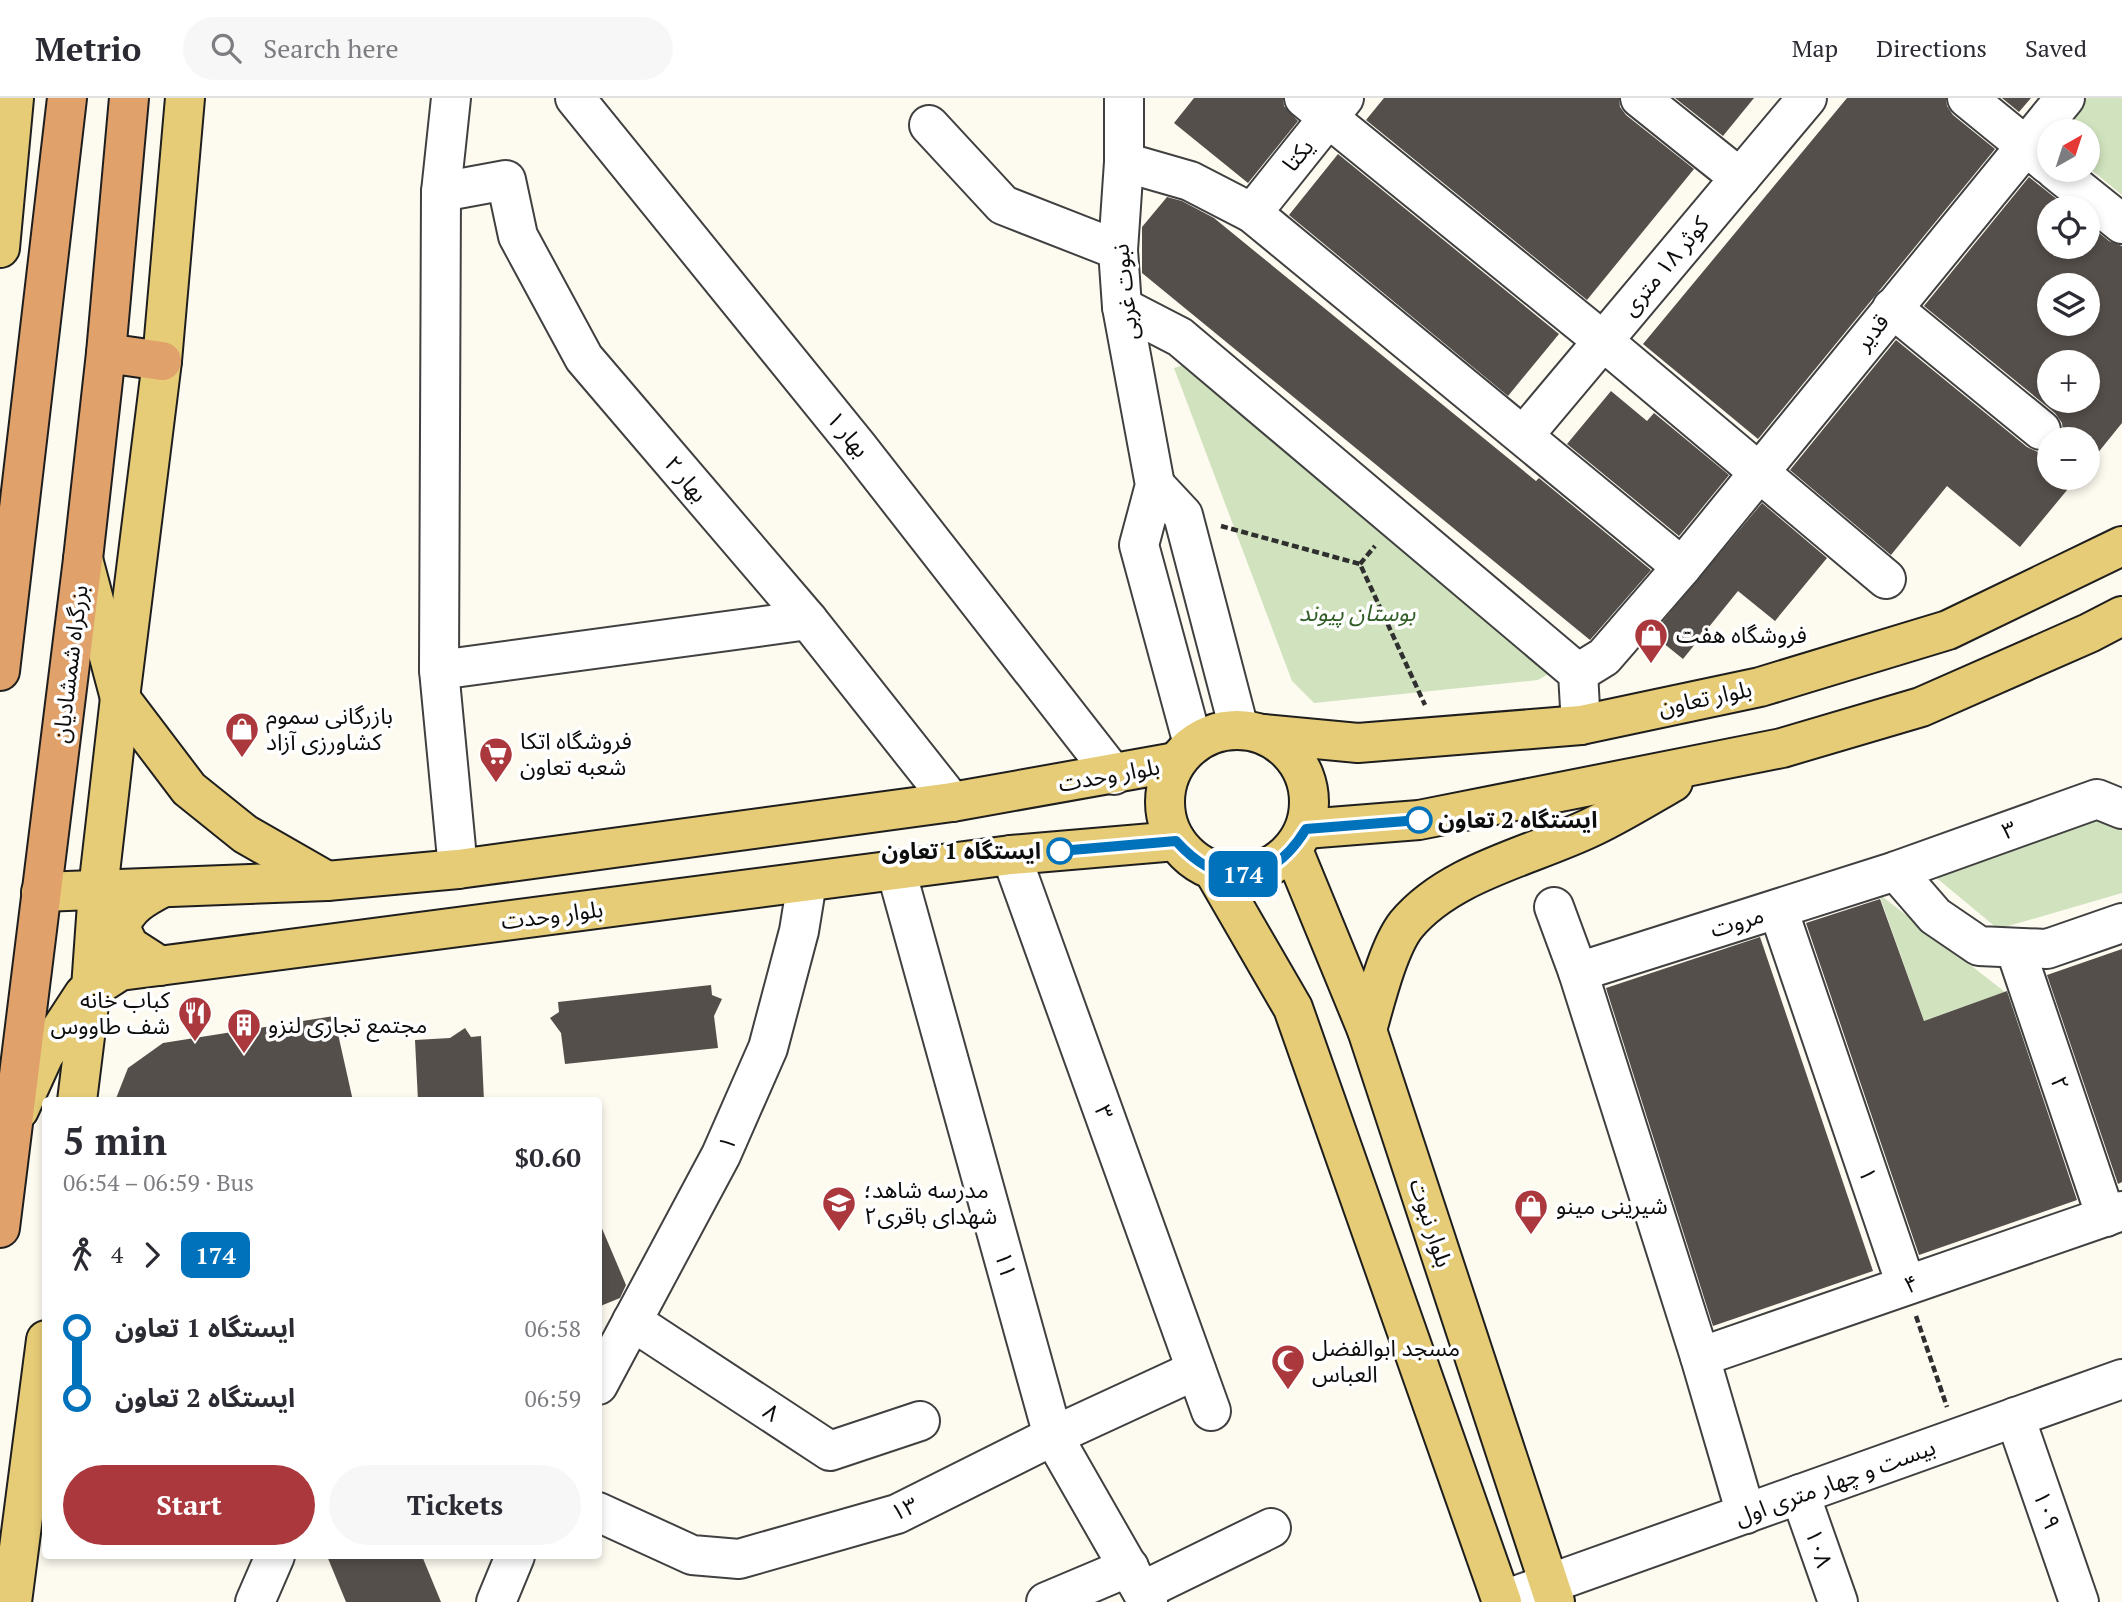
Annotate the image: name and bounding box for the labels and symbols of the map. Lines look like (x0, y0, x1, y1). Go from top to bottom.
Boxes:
north arrow (2037, 119, 2100, 182)
street label: یکتا (1275, 132, 1320, 178)
street label: کوثر ۱۸ متری (1614, 209, 1716, 322)
street label: نبوت غربی (1104, 242, 1145, 342)
street label: قدیر (1847, 307, 1896, 357)
street label: بهار ۱ (820, 404, 877, 464)
street label: بهار ۲ (658, 449, 715, 508)
street label: بزرگراه شمشادیان (44, 583, 95, 745)
park label: بوستان پیوند (1299, 597, 1416, 628)
shop icon: فروشگاه هفت (1632, 616, 1670, 665)
place label: فروشگاه هفت (1676, 619, 1807, 650)
street label: بلوار تعاون (1655, 672, 1755, 723)
place label: بازرگانی سموم کشاورزی آزاد (266, 700, 393, 757)
shop icon: بازرگانی سموم کشاورزی آزاد (223, 710, 261, 759)
place label: فروشگاه اتکا شعبه تعاون (520, 725, 632, 782)
supermarket icon: فروشگاه اتکا شعبه تعاون (477, 735, 515, 784)
street label: بلوار وحدت (1056, 750, 1162, 799)
place label: ایستگاه 2 تعاون (1438, 804, 1597, 835)
marker: ایستگاه 2 تعاون (1406, 807, 1432, 833)
street label: ۳ (1997, 813, 2020, 846)
place label: ایستگاه 1 تعاون (882, 835, 1041, 866)
marker: ایستگاه 1 تعاون (1047, 838, 1073, 864)
line badge: 174 (1203, 851, 1283, 897)
street label: بلوار وحدت (499, 893, 605, 936)
street label: مروت (1706, 899, 1767, 944)
place label: کباب خانه شف طاووس (50, 984, 171, 1041)
restaurant icon: کباب خانه شف طاووس (176, 994, 214, 1043)
building icon: مجتمع تجاری لنزو (225, 1006, 263, 1055)
place label: مجتمع تجاری لنزو (268, 1009, 427, 1042)
street label: ۲ (2044, 1072, 2077, 1094)
street label: ۳ (1088, 1100, 1121, 1123)
street label: ۱ (710, 1130, 743, 1155)
street label: ۱ (1852, 1163, 1885, 1185)
place label: مدرسه شاهد؛ شهدای باقری۲ (864, 1174, 997, 1231)
street label: بلوار نبوت (1403, 1175, 1460, 1271)
school or university icon: مدرسه شاهد؛ شهدای باقری۲ (820, 1184, 858, 1233)
shop icon: شیرینی مینو (1512, 1187, 1550, 1236)
place label: شیرینی مینو (1556, 1190, 1668, 1221)
street label: ۱۱ (988, 1248, 1025, 1282)
street label: ۴ (1900, 1267, 1922, 1300)
place label: مسجد ابوالفضل العباس (1312, 1332, 1460, 1389)
mosque icon: مسجد ابوالفضل العباس (1269, 1342, 1307, 1391)
street label: ۸ (757, 1395, 785, 1428)
street label: بیست و چهار متری اول (1730, 1431, 1939, 1532)
street label: ۱۰۹ (2026, 1486, 2069, 1534)
street label: ۱۳ (886, 1489, 922, 1528)
street label: ۱۰۸ (1798, 1524, 1841, 1572)

